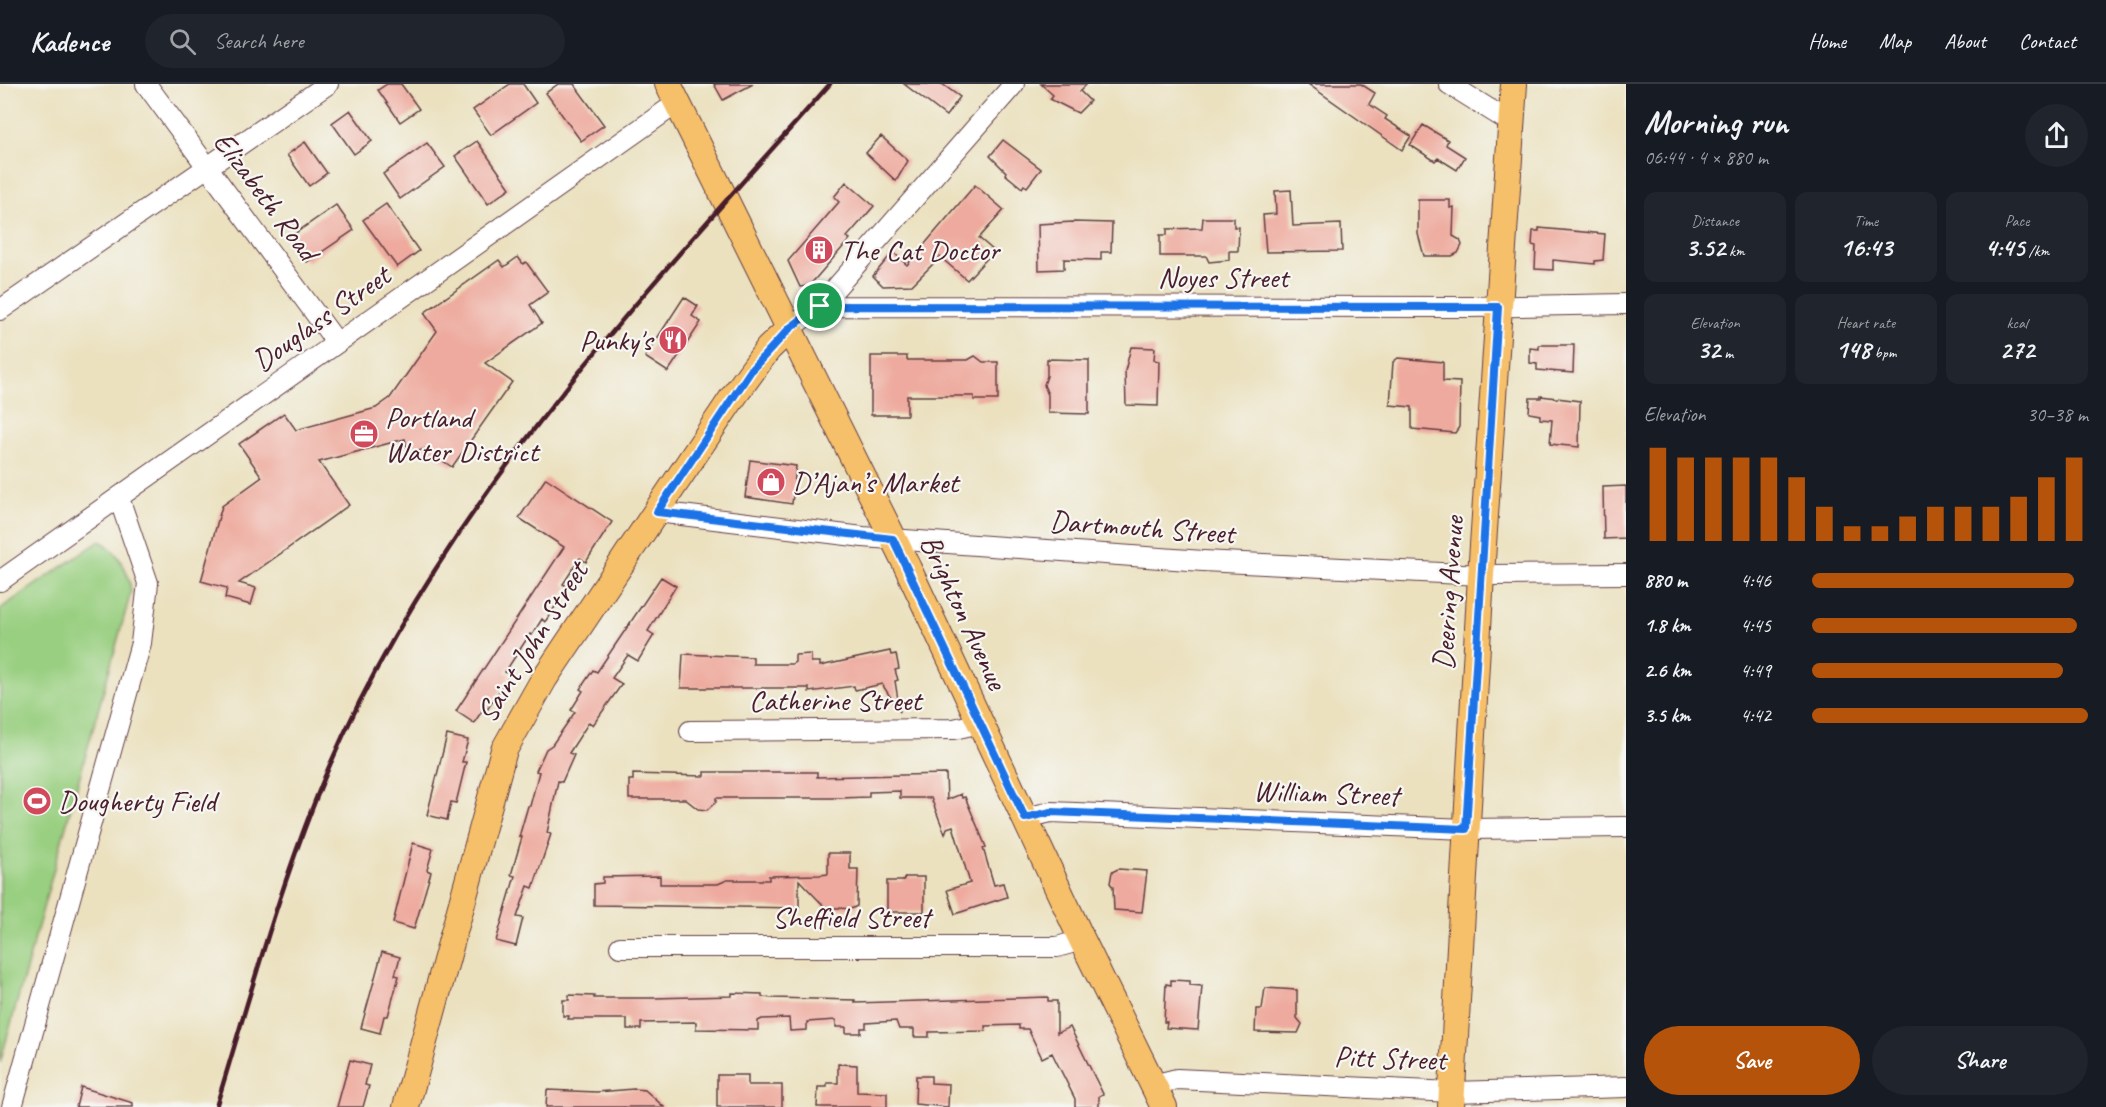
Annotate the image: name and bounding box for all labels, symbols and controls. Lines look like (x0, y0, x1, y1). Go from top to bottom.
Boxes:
search box (145, 14, 565, 68)
text: Kadence (30, 24, 109, 59)
icon: search (166, 25, 199, 58)
text: Search here (214, 27, 304, 55)
text: Home (1808, 28, 1846, 54)
text: Map (1879, 28, 1911, 54)
text: About (1944, 28, 1986, 54)
text: Contact (2019, 28, 2076, 54)
text: Morning run (1644, 101, 1788, 143)
button: share (2025, 104, 2088, 167)
street label: Elizabeth Road (205, 124, 329, 271)
text: 06:44 · 4 × 880 m (1644, 145, 1768, 170)
text: Distance (1691, 211, 1739, 231)
text: Time (1854, 211, 1878, 231)
text: Pace (2005, 211, 2029, 231)
place label: The Cat Doctor (840, 231, 1002, 269)
text: 3.52 (1685, 231, 1725, 264)
text: 16:43 (1840, 231, 1892, 264)
text: 4:45 (1985, 231, 2025, 264)
building icon: The Cat Doctor (803, 234, 835, 266)
text: km (1725, 241, 1745, 261)
text: /km (2025, 241, 2049, 261)
street label: Douglass Street (245, 255, 400, 379)
street label: Noyes Street (1158, 258, 1291, 296)
pin (794, 280, 845, 331)
icon: arrive (803, 289, 836, 322)
text: Elevation (1690, 313, 1740, 333)
text: Heart rate (1837, 313, 1895, 333)
text: kcal (2006, 313, 2028, 333)
place label: Punky's (579, 321, 655, 359)
restaurant icon: Punky's (657, 324, 689, 356)
text: 32 (1697, 333, 1720, 366)
text: 148 (1836, 333, 1871, 366)
text: 272 (2000, 333, 2035, 366)
text: m (1720, 343, 1733, 363)
text: bpm (1871, 343, 1896, 363)
place label: Portland Water District (385, 398, 541, 470)
text: Elevation (1644, 402, 1706, 427)
text: 30–38 m (2027, 402, 2088, 427)
office icon: Portland Water District (348, 418, 380, 450)
place label: D’Ajan’s Market (792, 463, 961, 501)
shop icon: D’Ajan’s Market (755, 466, 787, 498)
street label: Dartmouth Street (1048, 502, 1239, 553)
street label: Deering Avenue (1424, 513, 1472, 671)
street label: Brighton Avenue (912, 529, 1017, 698)
street label: Saint John Street (468, 552, 598, 729)
text: 880 m (1644, 568, 1687, 593)
text: 4:46 (1740, 568, 1771, 593)
text: 1.8 km (1644, 613, 1691, 638)
text: 4:45 (1740, 613, 1771, 638)
text: 2.6 km (1644, 658, 1691, 683)
text: 4:49 (1740, 658, 1771, 683)
street label: Catherine Street (749, 681, 924, 719)
text: 3.5 km (1644, 703, 1690, 728)
text: 4:42 (1740, 703, 1771, 728)
street label: William Street (1253, 771, 1403, 815)
place label: Dougherty Field (58, 782, 220, 820)
sports icon: Dougherty Field (21, 785, 53, 817)
street label: Sheffield Street (772, 898, 934, 936)
button: Save (1644, 1026, 1860, 1095)
button: Share (1872, 1026, 2088, 1095)
street label: Pitt Street (1334, 1037, 1450, 1079)

